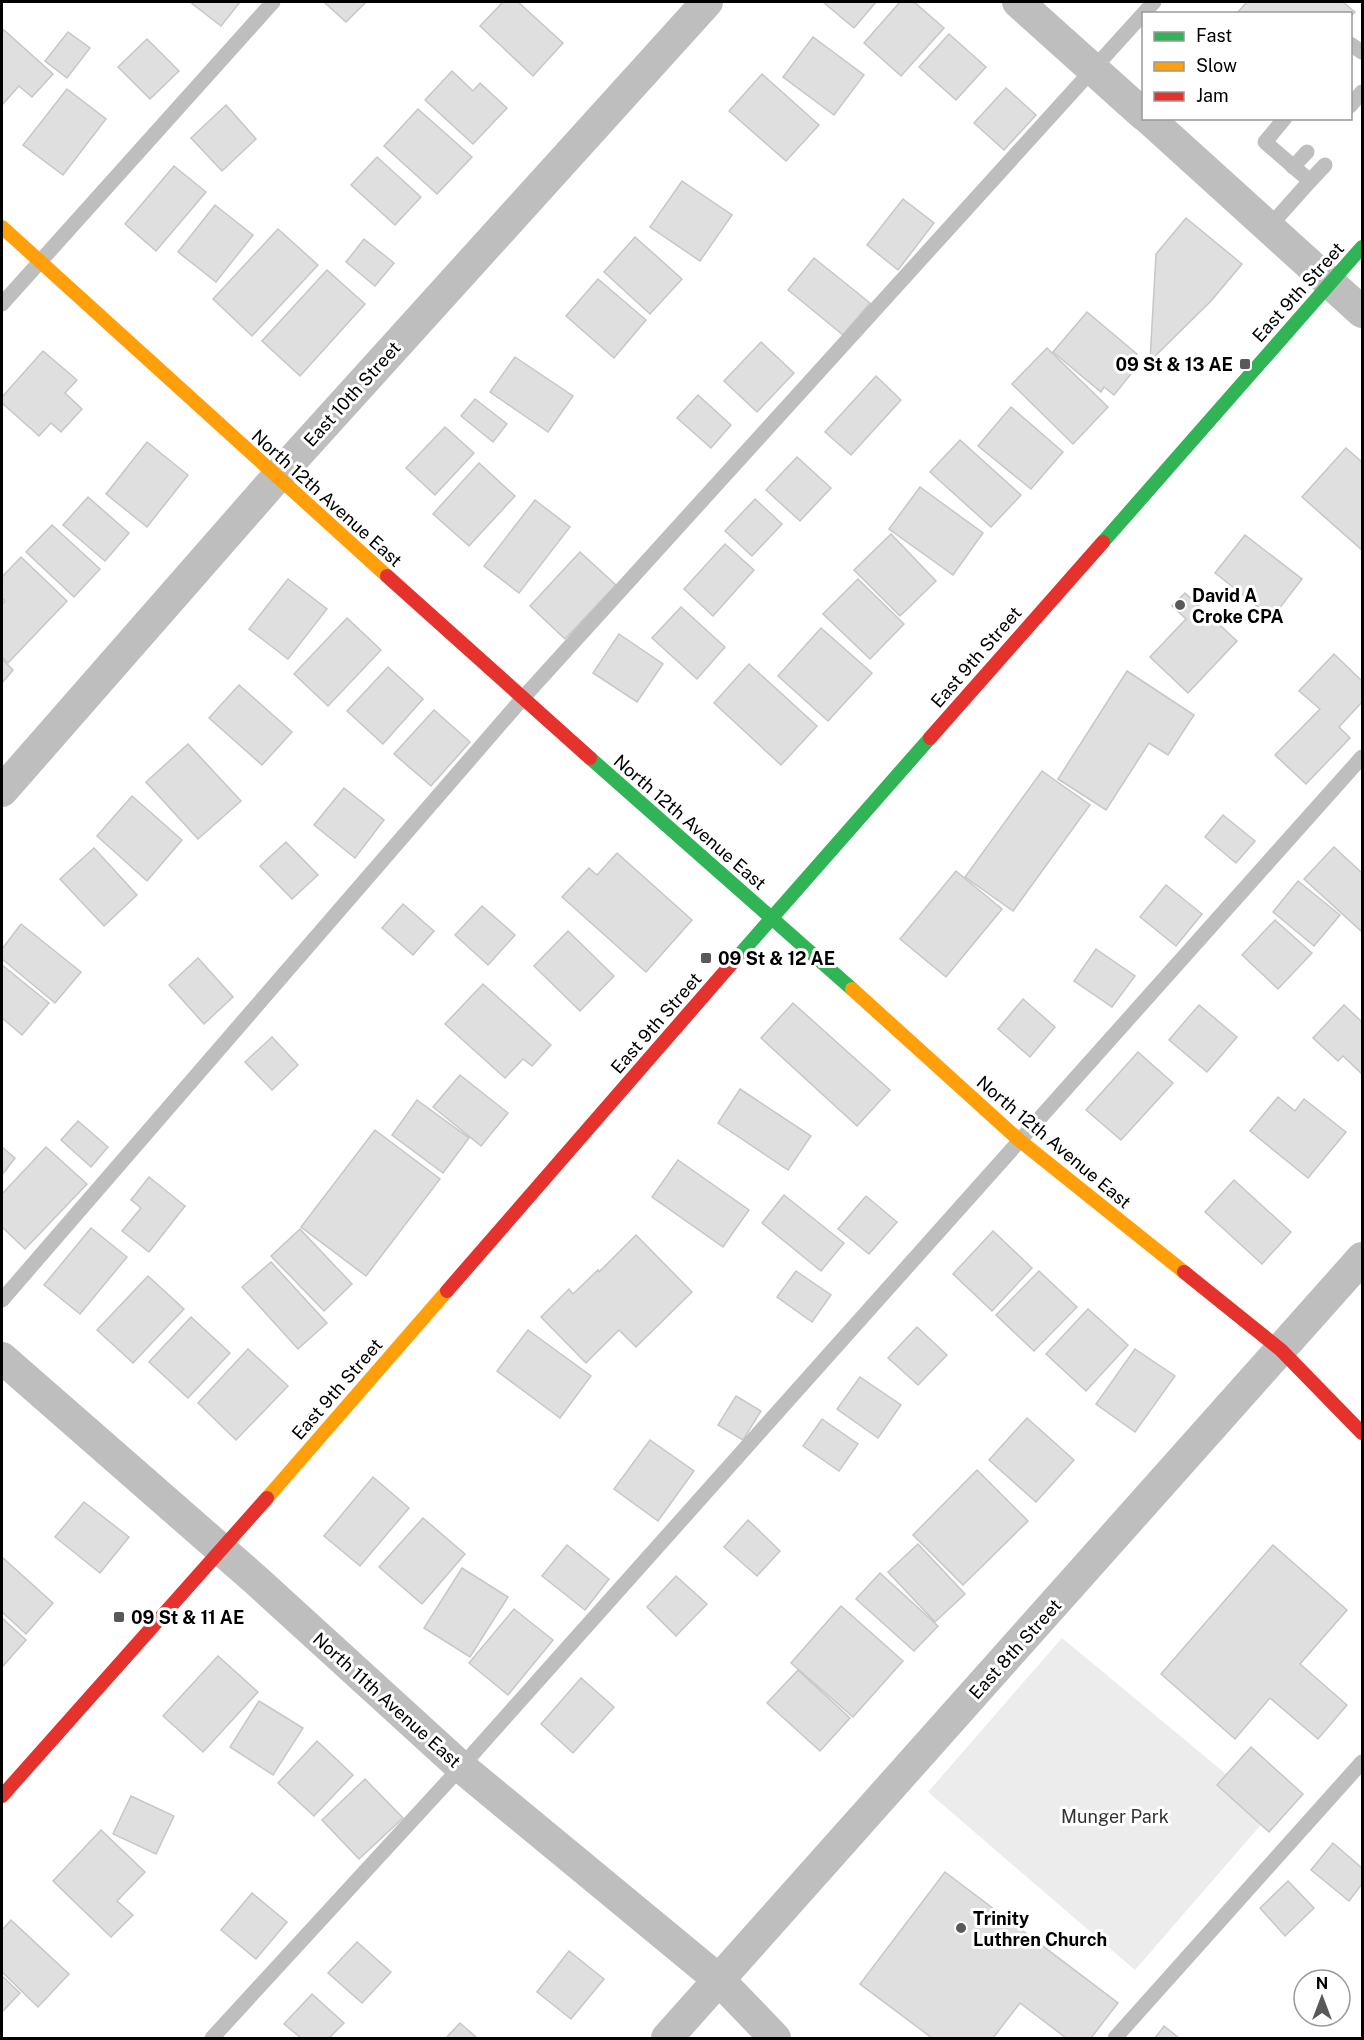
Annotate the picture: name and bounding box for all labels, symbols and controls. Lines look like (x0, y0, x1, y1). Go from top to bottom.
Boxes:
legend (1142, 12, 1352, 120)
text: Fast (1196, 25, 1232, 46)
text: Slow (1196, 55, 1237, 76)
text: Jam (1196, 85, 1229, 106)
street label: East 9th Street (1248, 238, 1348, 346)
street label: East 10th Street (299, 337, 405, 451)
place label: 09 St & 13 AE (1115, 354, 1233, 375)
marker: 09 St & 13 AE (1238, 357, 1252, 371)
street label: North 12th Avenue East (248, 425, 406, 571)
place label: David A Croke CPA (1192, 585, 1284, 627)
marker: David A Croke CPA (1173, 598, 1187, 612)
street label: East 9th Street (926, 602, 1026, 712)
street label: North 12th Avenue East (610, 750, 770, 894)
place label: 09 St & 12 AE (718, 948, 835, 969)
marker: 09 St & 12 AE (699, 951, 713, 965)
street label: East 9th Street (606, 968, 706, 1078)
street label: North 12th Avenue East (973, 1071, 1135, 1213)
street label: East 9th Street (287, 1334, 387, 1444)
street label: East 8th Street (965, 1595, 1065, 1703)
place label: 09 St & 11 AE (131, 1607, 244, 1628)
marker: 09 St & 11 AE (112, 1610, 126, 1624)
street label: North 11th Avenue East (309, 1628, 465, 1772)
park label: Munger Park (1061, 1806, 1169, 1827)
place label: Trinity Luthren Church (973, 1908, 1107, 1950)
marker: Trinity Luthren Church (954, 1921, 968, 1935)
north arrow (1292, 1968, 1352, 2028)
text: N (1316, 1974, 1328, 1993)

